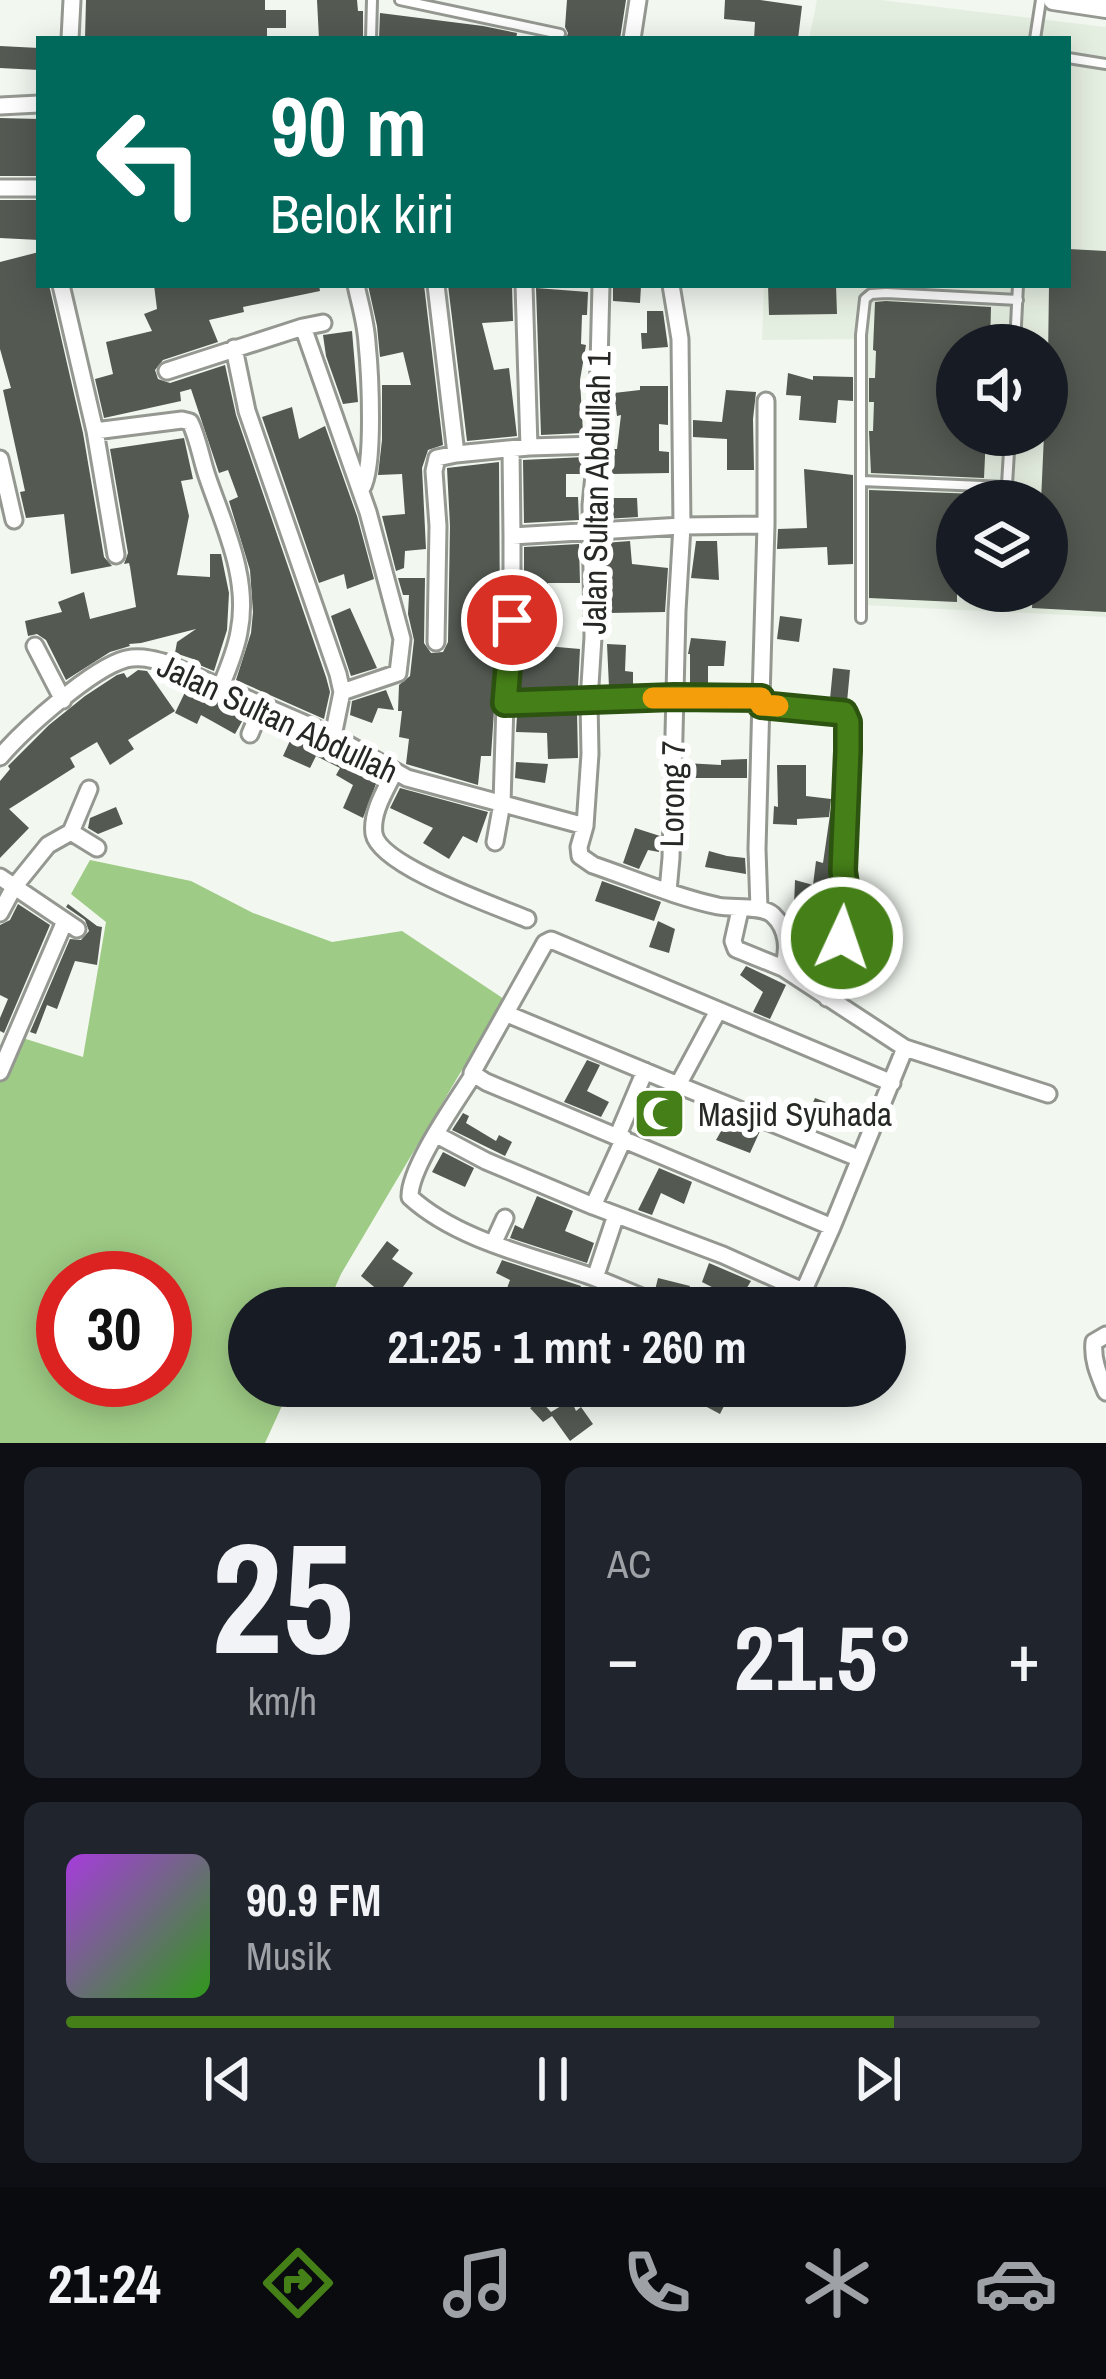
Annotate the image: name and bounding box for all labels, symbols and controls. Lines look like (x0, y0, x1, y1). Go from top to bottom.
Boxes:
text: 90 m (270, 69, 427, 182)
icon: left (72, 84, 228, 240)
text: Belok kiri (270, 177, 455, 250)
map controls (936, 324, 1068, 612)
button: sound (936, 324, 1068, 456)
street label: Jalan Sultan Abdullah 1 (572, 351, 620, 635)
button: layers (936, 480, 1068, 612)
pin (461, 569, 563, 671)
icon: arrive (479, 587, 545, 653)
street label: Jalan Sultan Abdullah (151, 643, 405, 793)
street label: Lorong 7 (649, 740, 695, 848)
position arrow (779, 875, 905, 1001)
mosque icon: Masjid Syuhada (631, 1086, 687, 1142)
place label: Masjid Syuhada (698, 1092, 892, 1136)
speed limit sign: 30 (36, 1251, 192, 1407)
text: 21:25 · 1 mnt · 260 m (388, 1316, 746, 1377)
text: 25 (211, 1492, 354, 1702)
text: AC (607, 1538, 651, 1590)
text: 21.5° (734, 1597, 913, 1718)
text: − (607, 1613, 639, 1702)
text: + (1008, 1613, 1040, 1702)
text: km/h (248, 1675, 317, 1727)
text: 90.9 FM (246, 1869, 381, 1930)
text: Musik (246, 1930, 331, 1982)
icon: previous (195, 2046, 261, 2112)
icon: pause (520, 2046, 586, 2112)
icon: next (845, 2046, 911, 2112)
icon: directions (256, 2241, 340, 2325)
icon: music (436, 2241, 520, 2325)
icon: phone (615, 2241, 699, 2325)
icon: climate (795, 2241, 879, 2325)
icon: car (974, 2241, 1058, 2325)
text: 21:24 (48, 2247, 161, 2320)

